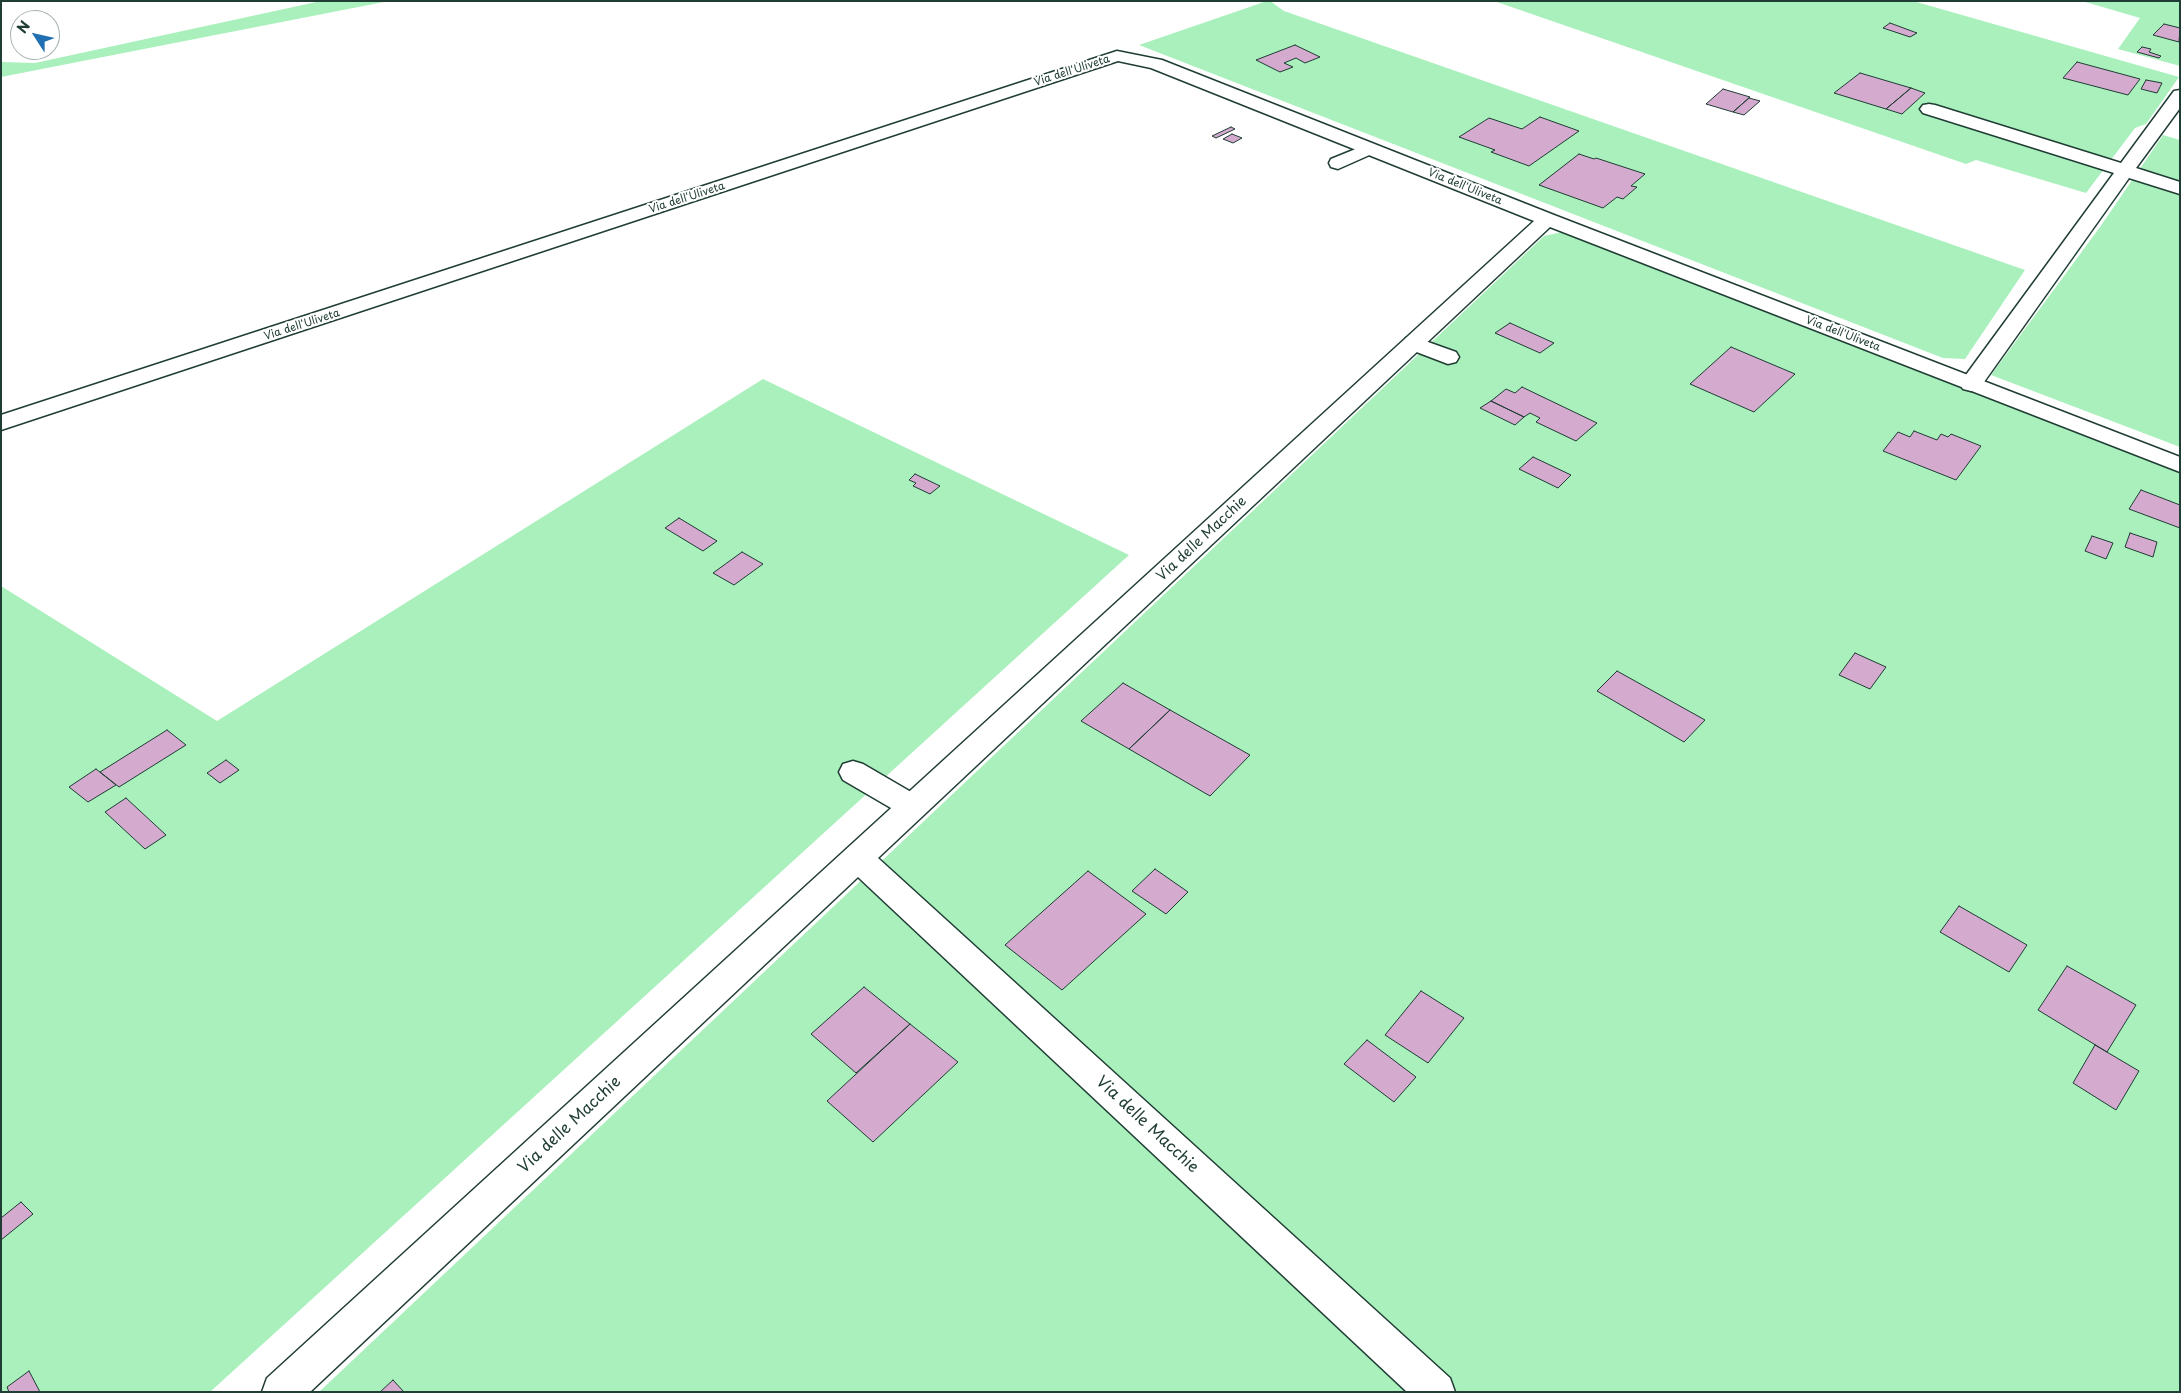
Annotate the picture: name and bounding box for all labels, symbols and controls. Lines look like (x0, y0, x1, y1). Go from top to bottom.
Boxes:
north arrow (10, 10, 60, 60)
text: N (11, 16, 35, 37)
street label: Via dell'Uliveta (1032, 53, 1112, 89)
street label: Via dell'Uliveta (1426, 166, 1504, 208)
street label: Via dell'Uliveta (647, 180, 727, 216)
street label: Via dell'Uliveta (262, 307, 342, 343)
street label: Via dell'Uliveta (1804, 314, 1882, 354)
street label: Via delle Macchie (1154, 493, 1250, 585)
street label: Via delle Macchie (515, 1073, 625, 1177)
street label: Via delle Macchie (1092, 1073, 1202, 1177)

